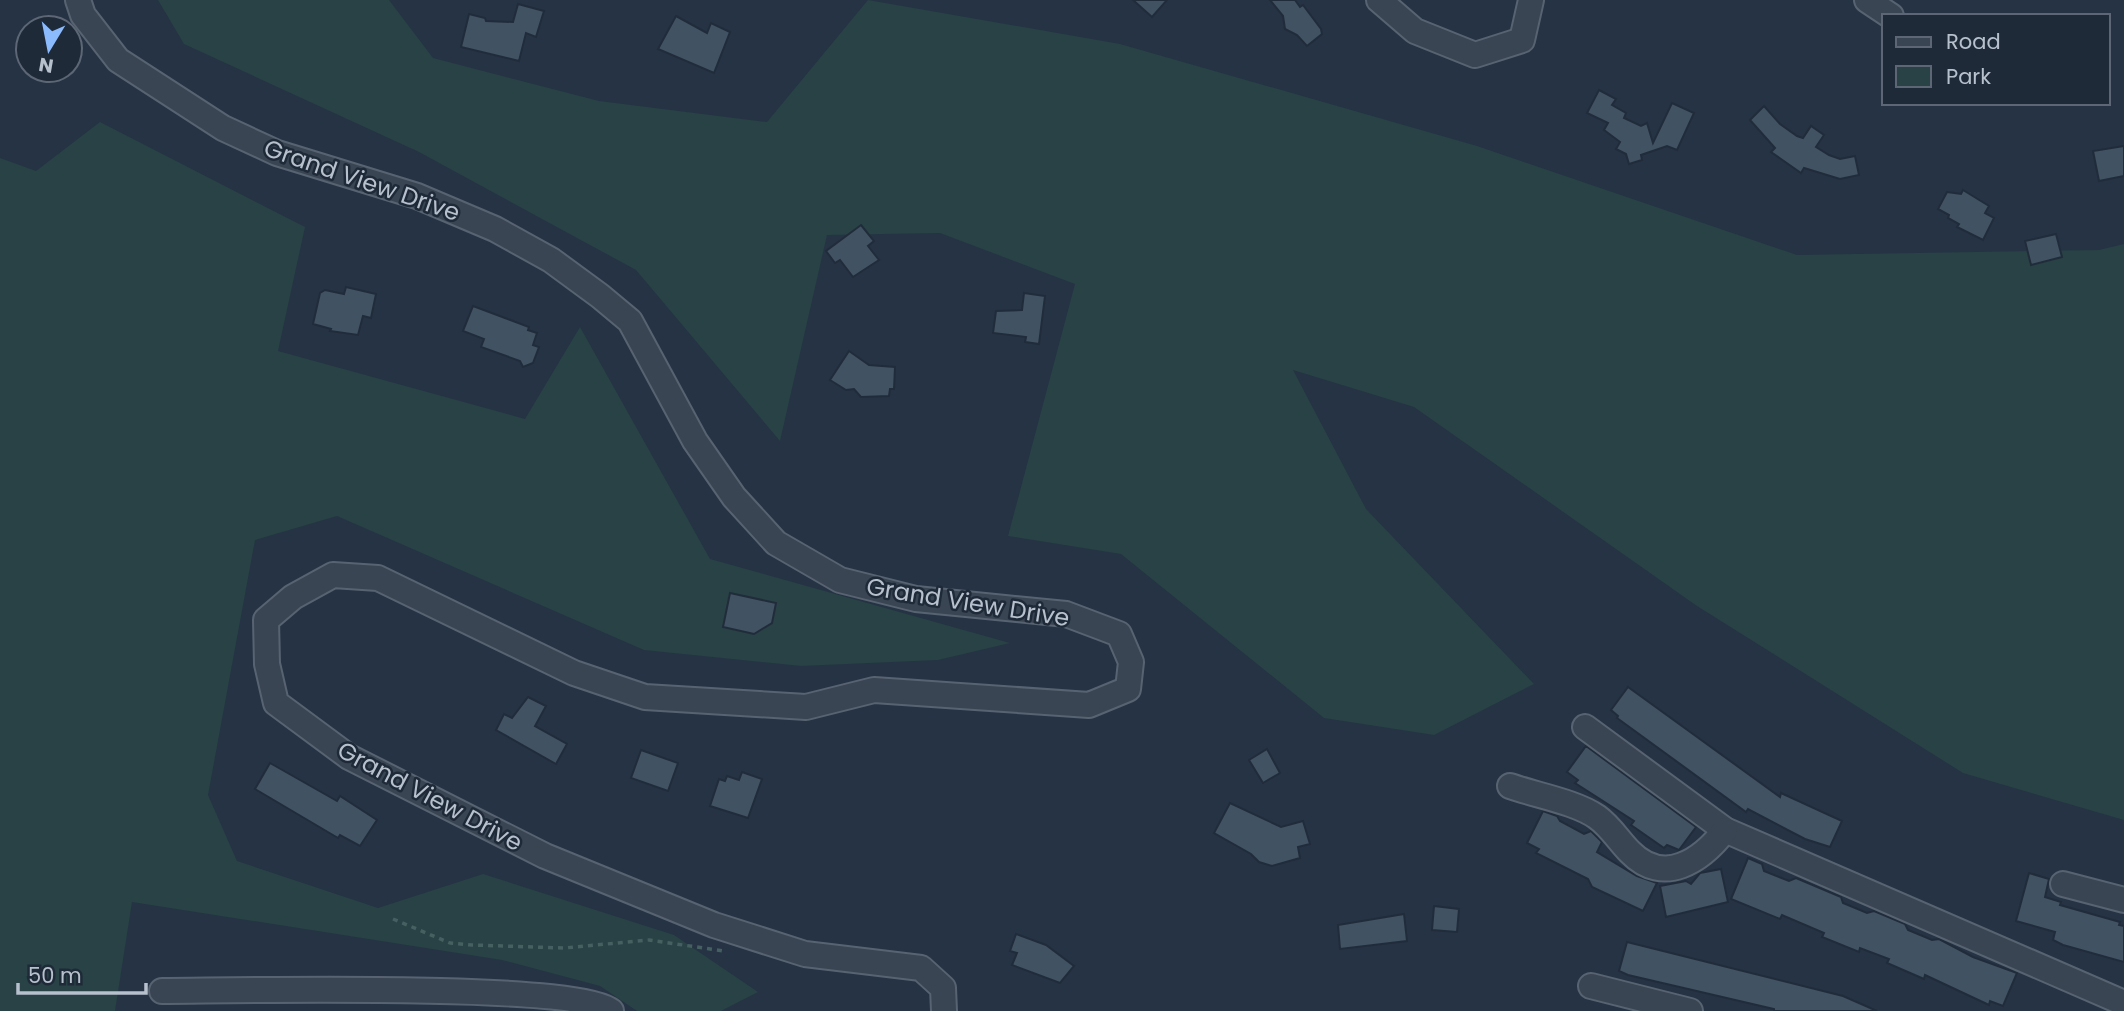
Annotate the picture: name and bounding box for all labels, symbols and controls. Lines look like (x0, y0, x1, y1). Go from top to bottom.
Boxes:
north arrow (14, 14, 84, 84)
legend (1882, 14, 2110, 105)
text: Road (1946, 27, 2001, 56)
text: N (37, 51, 56, 80)
text: Park (1946, 62, 1991, 91)
street label: Grand View Drive (260, 131, 464, 229)
street label: Grand View Drive (864, 570, 1072, 634)
street label: Grand View Drive (332, 733, 528, 859)
scale bar (18, 951, 145, 995)
text: 50 m (28, 961, 82, 990)

